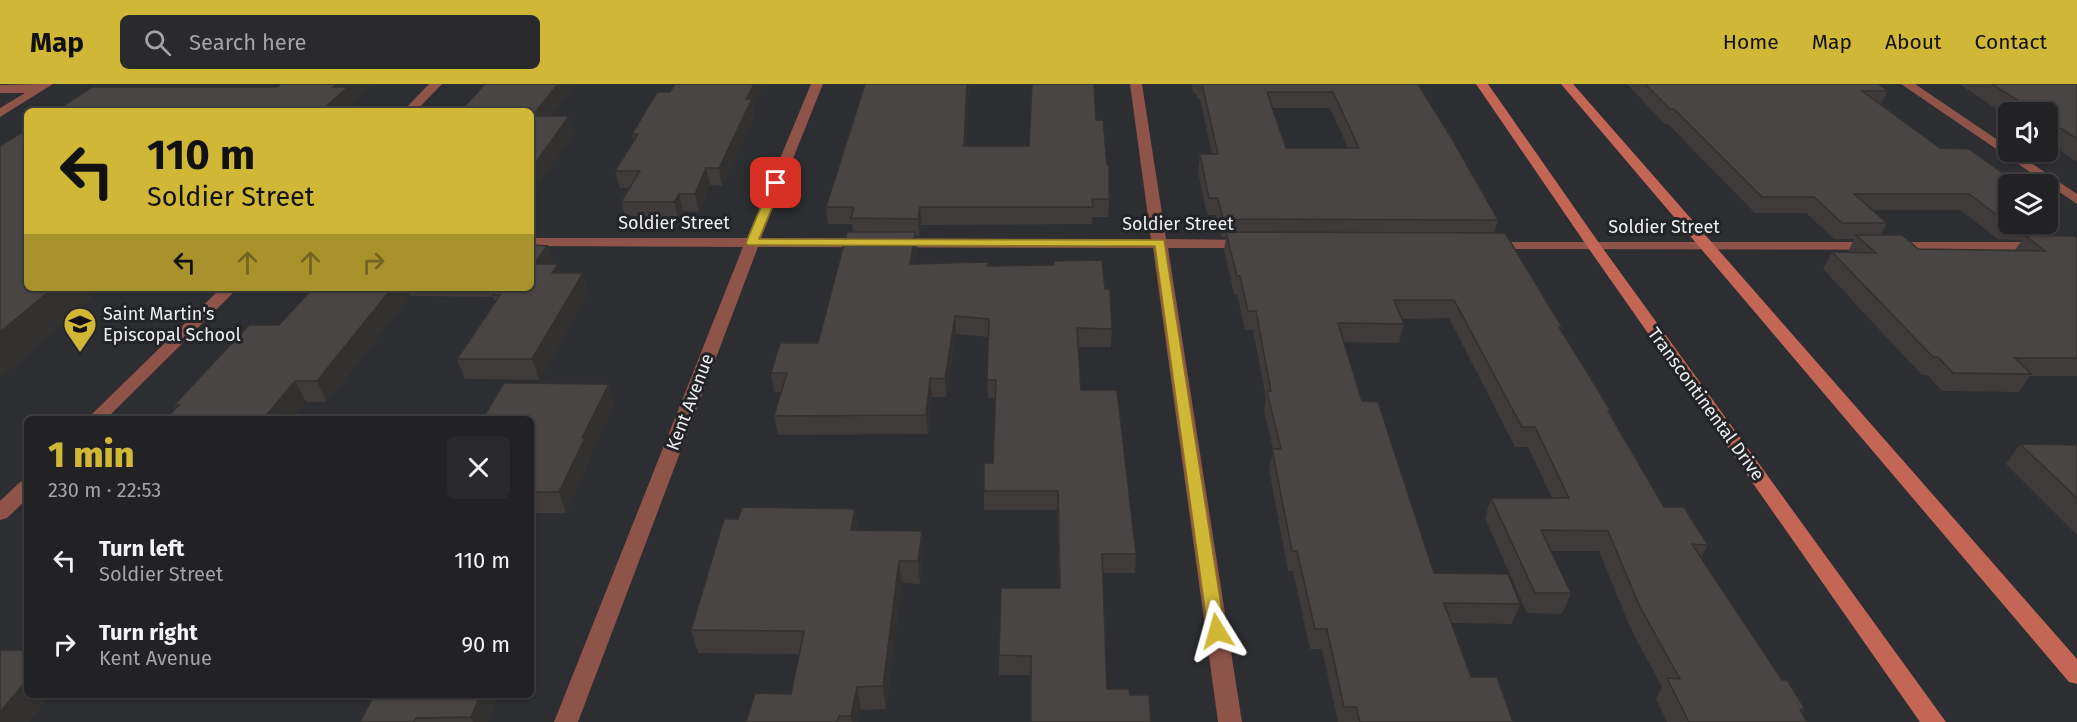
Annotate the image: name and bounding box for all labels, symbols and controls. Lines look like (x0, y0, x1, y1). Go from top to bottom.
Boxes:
search box (120, 15, 540, 69)
text: Map (30, 26, 84, 59)
icon: search (141, 26, 174, 59)
text: Search here (189, 29, 307, 56)
text: Home (1723, 29, 1779, 55)
text: Map (1812, 29, 1852, 55)
text: About (1885, 29, 1942, 55)
text: Contact (1975, 29, 2047, 55)
map controls (1998, 102, 2058, 234)
button: sound (1998, 102, 2058, 162)
text: 110 m (147, 130, 255, 180)
icon: left (48, 132, 126, 210)
pin (750, 157, 801, 208)
icon: arrive (759, 166, 792, 199)
button: layers (1998, 174, 2058, 234)
text: Soldier Street (147, 181, 315, 213)
street label: Soldier Street (618, 212, 730, 234)
street label: Soldier Street (1122, 213, 1234, 235)
street label: Soldier Street (1608, 216, 1720, 238)
icon: left (168, 246, 201, 279)
icon: ahead (231, 246, 264, 279)
icon: ahead (294, 246, 327, 279)
icon: right (357, 246, 390, 279)
place label: Saint Martin's Episcopal School (103, 303, 241, 346)
school or university icon: Saint Martin's Episcopal School (62, 306, 98, 353)
street label: Transcontinental Drive (1643, 323, 1769, 485)
street label: Kent Avenue (662, 351, 718, 453)
text: 1 min (48, 433, 134, 477)
button: close (447, 436, 510, 499)
text: 230 m · 22:53 (48, 478, 161, 502)
text: Turn left (99, 535, 184, 562)
icon: left (48, 544, 81, 577)
text: 110 m (454, 547, 510, 574)
text: Soldier Street (99, 562, 223, 586)
position arrow (1185, 599, 1249, 663)
text: Turn right (99, 619, 198, 646)
icon: right (48, 628, 81, 661)
text: 90 m (461, 631, 510, 658)
text: Kent Avenue (99, 646, 212, 670)

